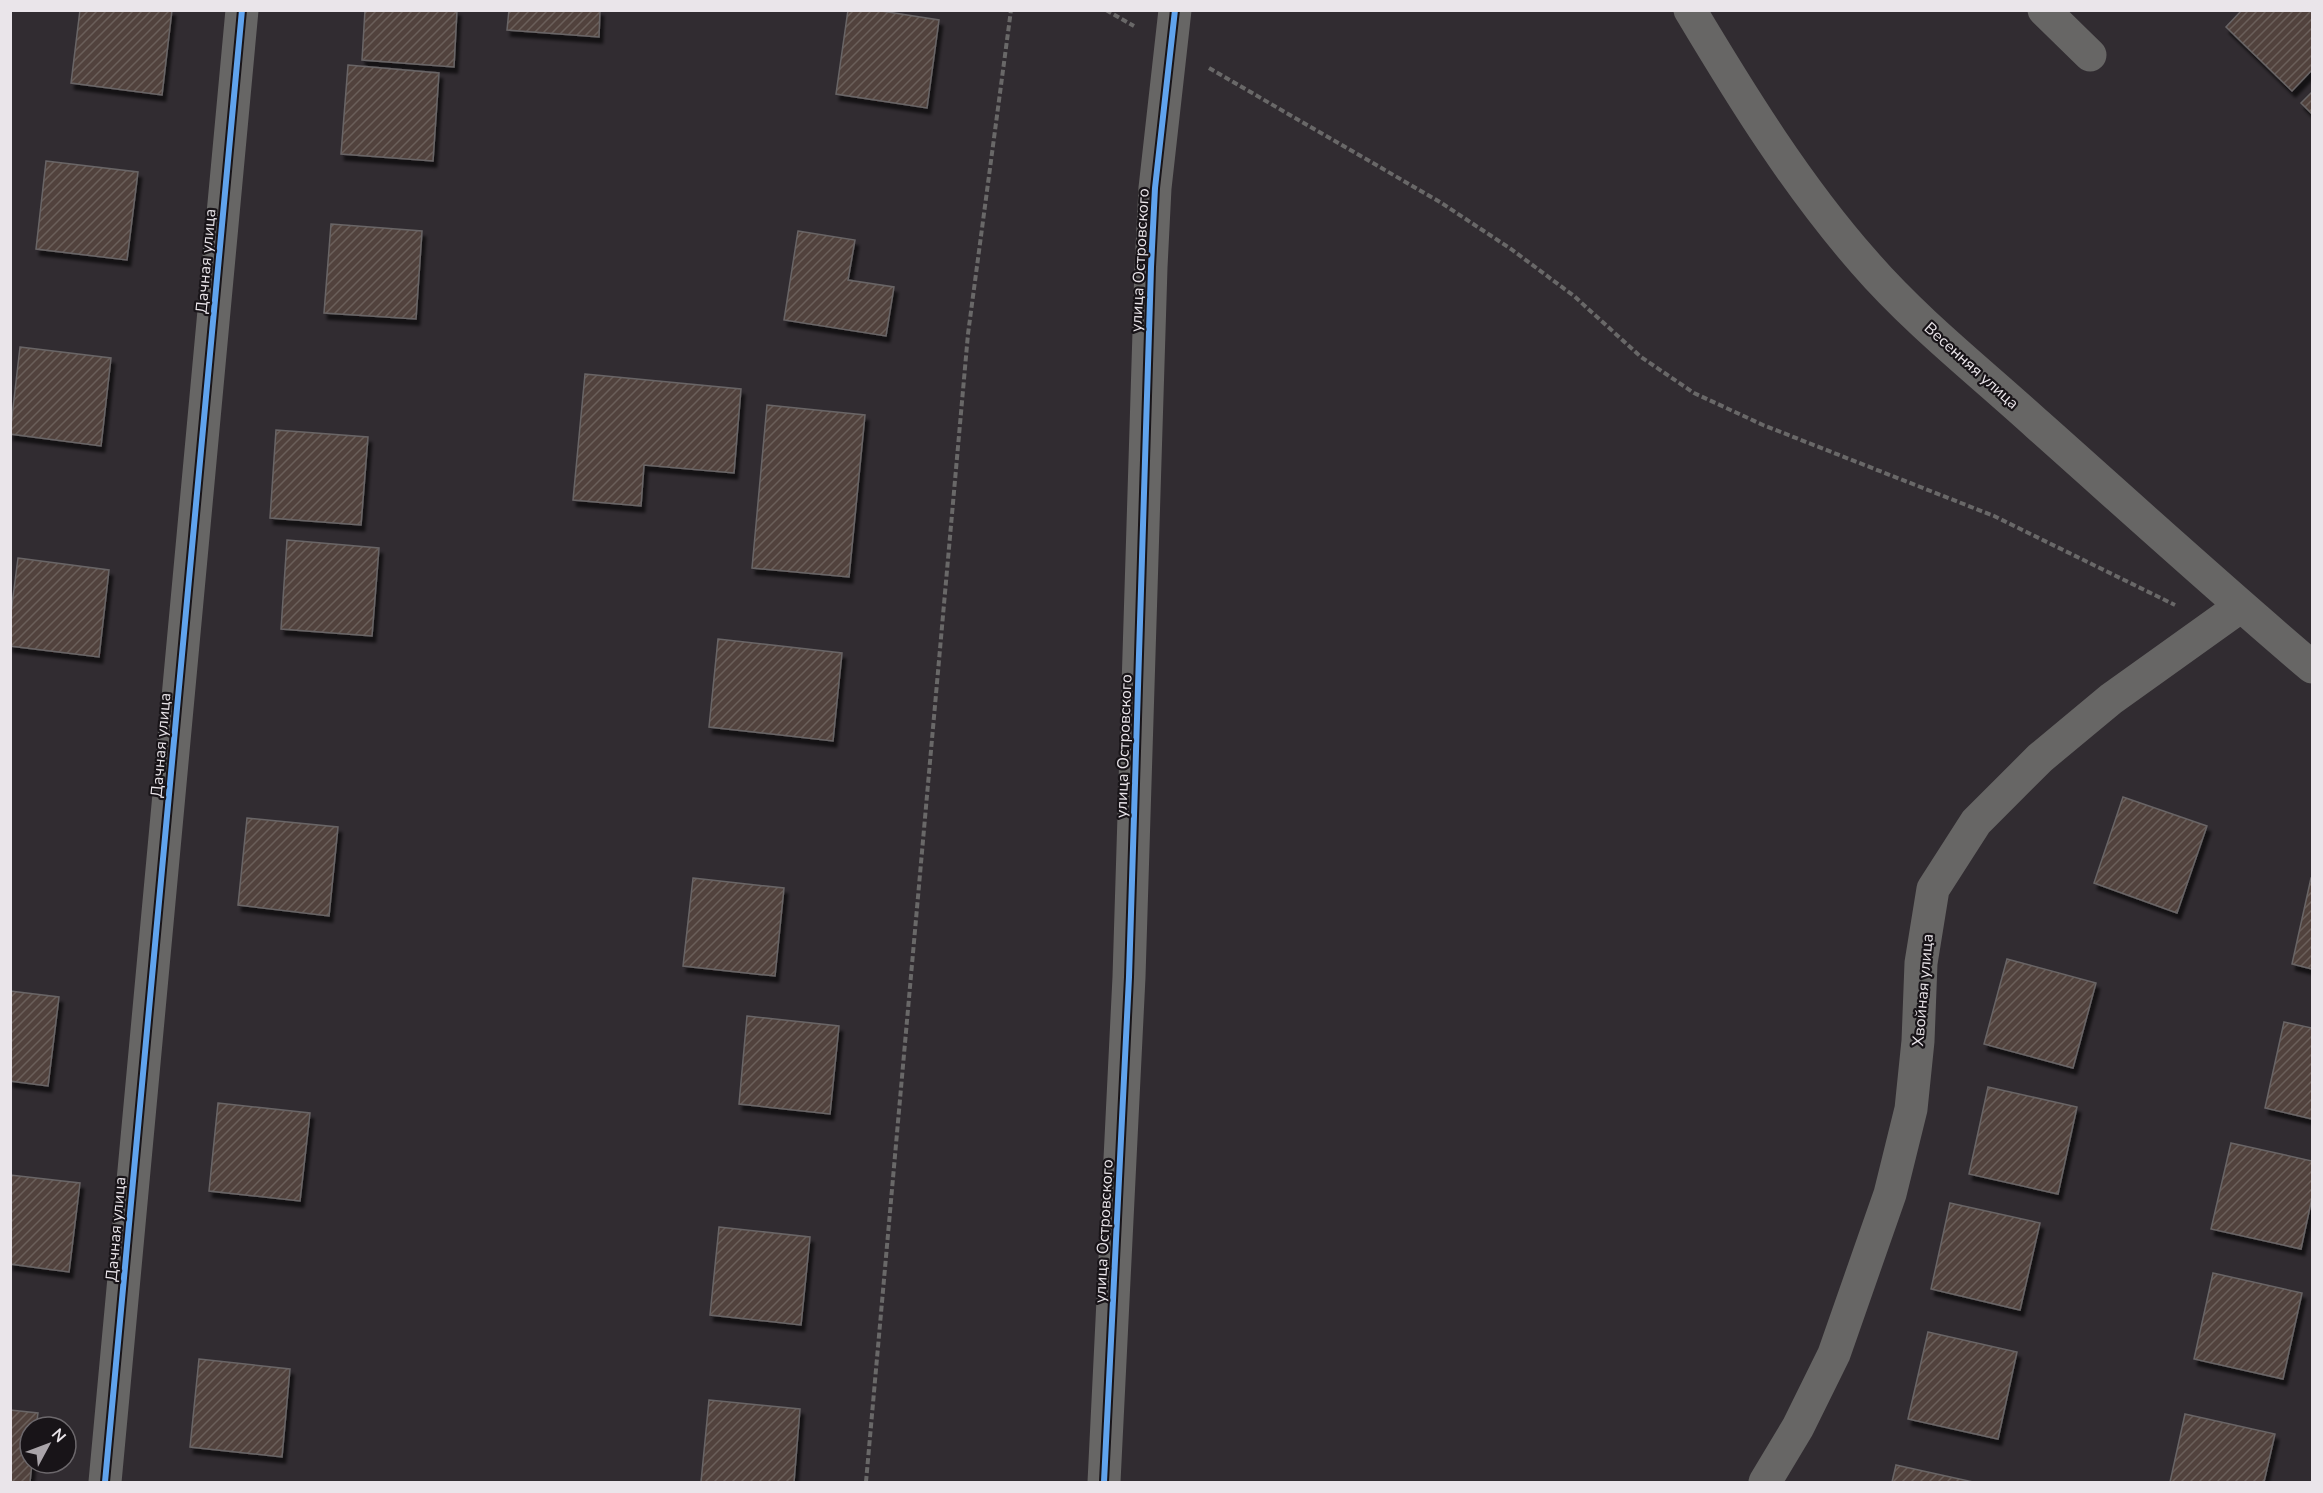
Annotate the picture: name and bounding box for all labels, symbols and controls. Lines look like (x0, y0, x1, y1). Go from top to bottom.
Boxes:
street label: улица Островского (1125, 188, 1155, 333)
street label: Дачная улица (190, 208, 222, 314)
street label: Весенняя улица (1919, 317, 2023, 414)
street label: улица Островского (1110, 674, 1138, 818)
street label: Дачная улица (145, 692, 177, 798)
street label: Хвойная улица (1907, 933, 1939, 1047)
street label: улица Островского (1089, 1159, 1119, 1304)
street label: Дачная улица (100, 1176, 132, 1282)
north arrow (18, 1415, 78, 1475)
text: N (46, 1424, 71, 1448)

